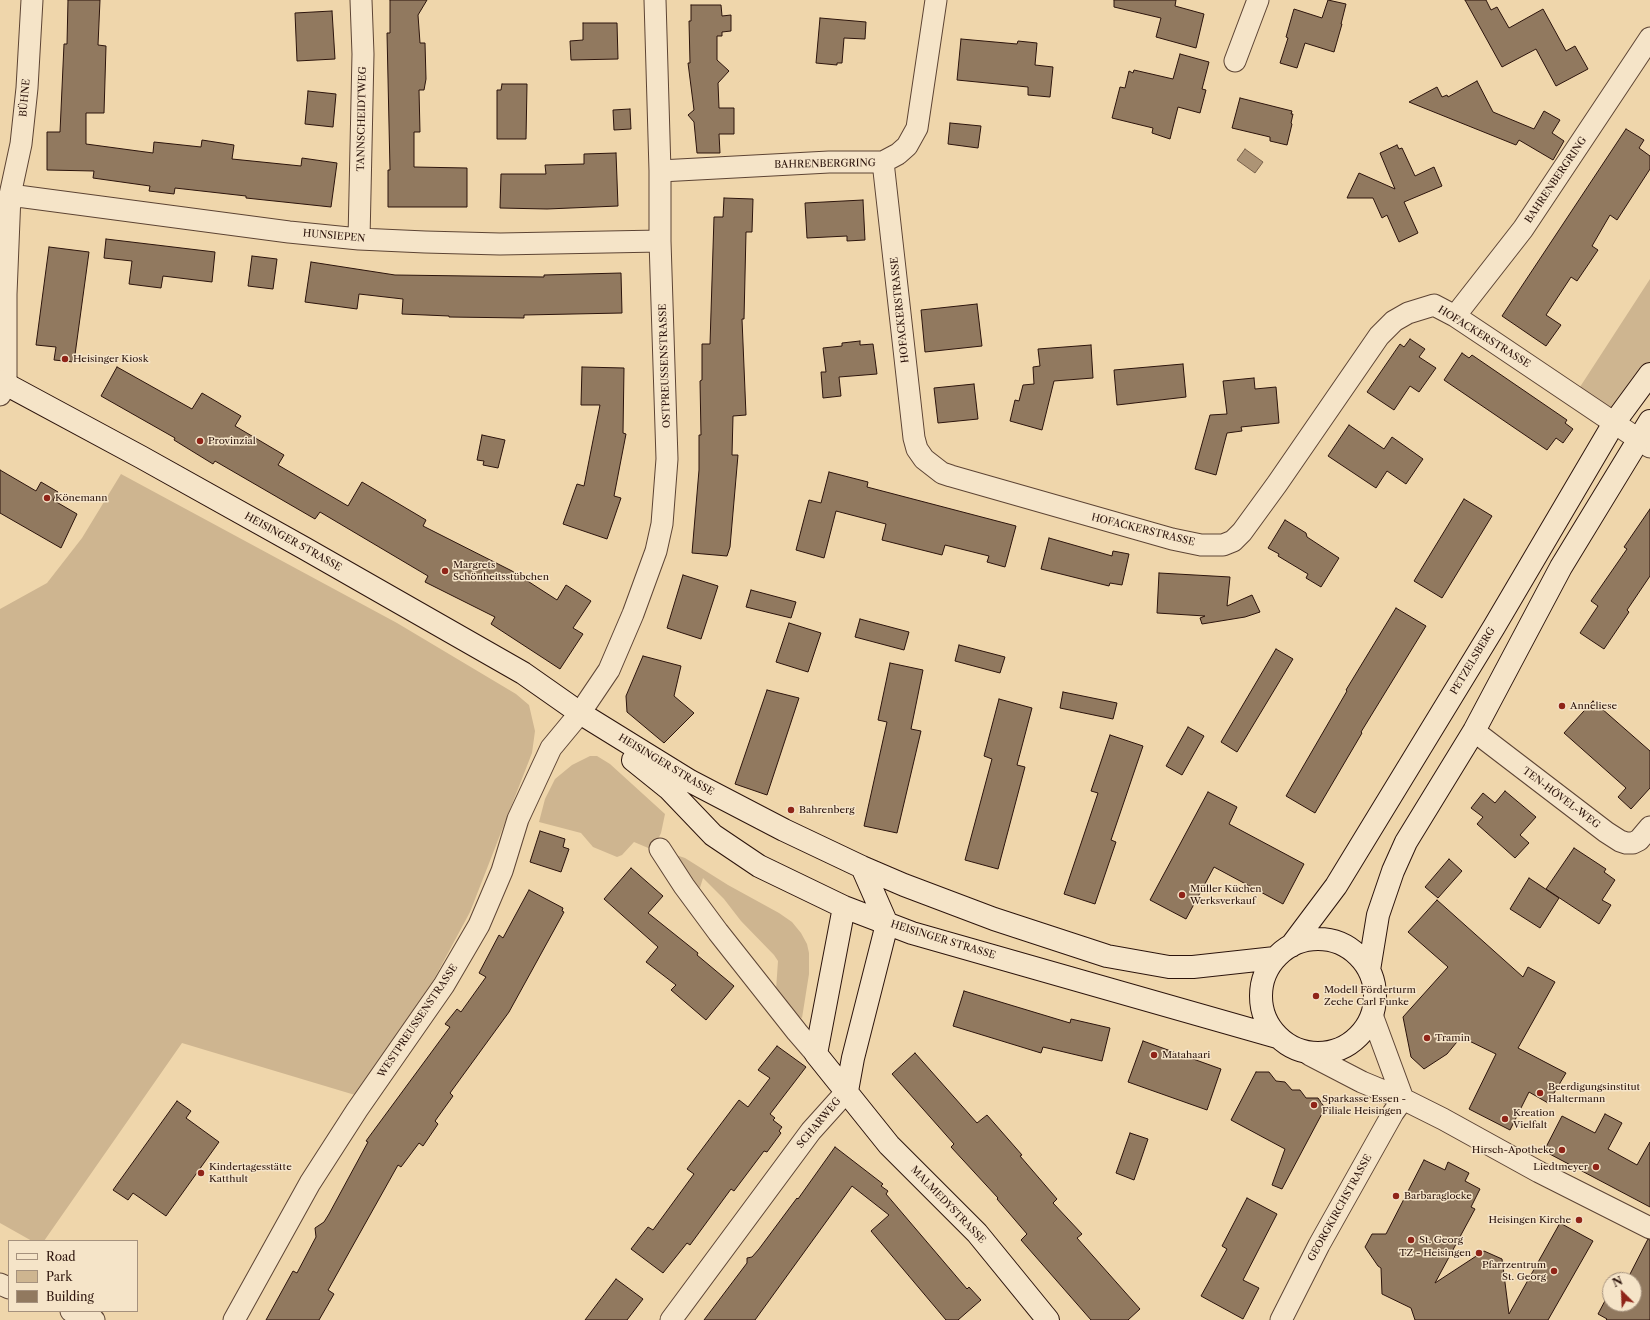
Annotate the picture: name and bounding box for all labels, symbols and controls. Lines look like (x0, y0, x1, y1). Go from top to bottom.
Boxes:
street label: TANNSCHEIDTWEG (355, 66, 369, 172)
street label: BÜHNE (17, 78, 33, 118)
street label: BAHRENBERGRING (1523, 135, 1589, 225)
street label: BAHRENBERGRING (774, 157, 876, 171)
street label: HUNSIEPEN (302, 227, 366, 245)
street label: HOFACKERSTRASSE (888, 256, 912, 364)
street label: OSTPREUSSENSTRASSE (657, 304, 673, 428)
street label: HOFACKERSTRASSE (1436, 304, 1532, 370)
place label: Heisinger Kiosk (73, 353, 148, 365)
marker: Heisinger Kiosk (60, 354, 70, 364)
place label: Provinzial (208, 435, 256, 447)
marker: Provinzial (195, 436, 205, 446)
place label: Könemann (55, 492, 108, 504)
marker: Könemann (42, 493, 52, 503)
street label: HEISINGER STRASSE (242, 510, 344, 574)
street label: HOFACKERSTRASSE (1090, 511, 1196, 549)
place label: Margrets Schönheitsstübchen (453, 559, 549, 582)
marker: Margrets Schönheitsstübchen (440, 566, 450, 576)
street label: PETZELSBERG (1448, 625, 1498, 697)
place label: Anneliese (1570, 700, 1617, 712)
marker: Anneliese (1557, 701, 1567, 711)
street label: HEISINGER STRASSE (616, 732, 716, 798)
street label: TEN-HÖVEL-WEG (1520, 765, 1602, 831)
place label: Bahrenberg (799, 804, 855, 816)
marker: Bahrenberg (786, 805, 796, 815)
place label: Müller Küchen Werksverkauf (1190, 883, 1261, 906)
marker: Müller Küchen Werksverkauf (1177, 890, 1187, 900)
street label: HEISINGER STRASSE (889, 918, 997, 962)
street label: WESTPREUSSENSTRASSE (376, 962, 460, 1080)
place label: Modell Förderturm Zeche Carl Funke (1324, 984, 1416, 1008)
marker: Modell Förderturm Zeche Carl Funke (1311, 991, 1321, 1001)
place label: Tramin (1435, 1032, 1470, 1044)
marker: Tramin (1422, 1033, 1432, 1043)
place label: Matahaari (1162, 1049, 1210, 1061)
marker: Matahaari (1149, 1050, 1159, 1060)
place label: Beerdigungsinstitut Haltermann (1548, 1081, 1640, 1104)
marker: Beerdigungsinstitut Haltermann (1535, 1088, 1545, 1098)
place label: Sparkasse Essen - Filiale Heisingen (1322, 1093, 1406, 1116)
street label: SCHARWEG (794, 1095, 844, 1151)
marker: Sparkasse Essen - Filiale Heisingen (1309, 1100, 1319, 1110)
place label: Kreation Vielfalt (1513, 1107, 1555, 1130)
marker: Kreation Vielfalt (1500, 1114, 1510, 1124)
place label: Hirsch-Apotheke (1472, 1144, 1554, 1156)
marker: Hirsch-Apotheke (1557, 1145, 1567, 1155)
street label: GEORGKIRCHSTRASSE (1306, 1152, 1374, 1264)
place label: Kindertagesstätte Katthult (209, 1161, 292, 1184)
place label: Liedtmeyer (1533, 1161, 1588, 1173)
marker: Liedtmeyer (1591, 1162, 1601, 1172)
street label: MALMEDYSTRASSE (908, 1164, 988, 1246)
marker: Kindertagesstätte Katthult (196, 1168, 206, 1178)
place label: Barbaraglocke (1404, 1190, 1472, 1202)
marker: Barbaraglocke (1391, 1191, 1401, 1201)
place label: Heisingen Kirche (1489, 1214, 1571, 1226)
marker: Heisingen Kirche (1574, 1215, 1584, 1225)
place label: St. Georg (1419, 1234, 1463, 1246)
marker: St. Georg (1406, 1235, 1416, 1245)
legend (8, 1240, 138, 1312)
place label: TZ - Heisingen (1399, 1247, 1471, 1259)
marker: TZ - Heisingen (1474, 1248, 1484, 1258)
text: Road (46, 1249, 76, 1264)
place label: Pfarrzentrum St. Georg (1482, 1259, 1546, 1282)
marker: Pfarrzentrum St. Georg (1549, 1266, 1559, 1276)
text: Park (46, 1269, 72, 1284)
north arrow (1602, 1272, 1642, 1312)
text: N (1610, 1274, 1625, 1290)
text: Building (46, 1289, 94, 1304)

